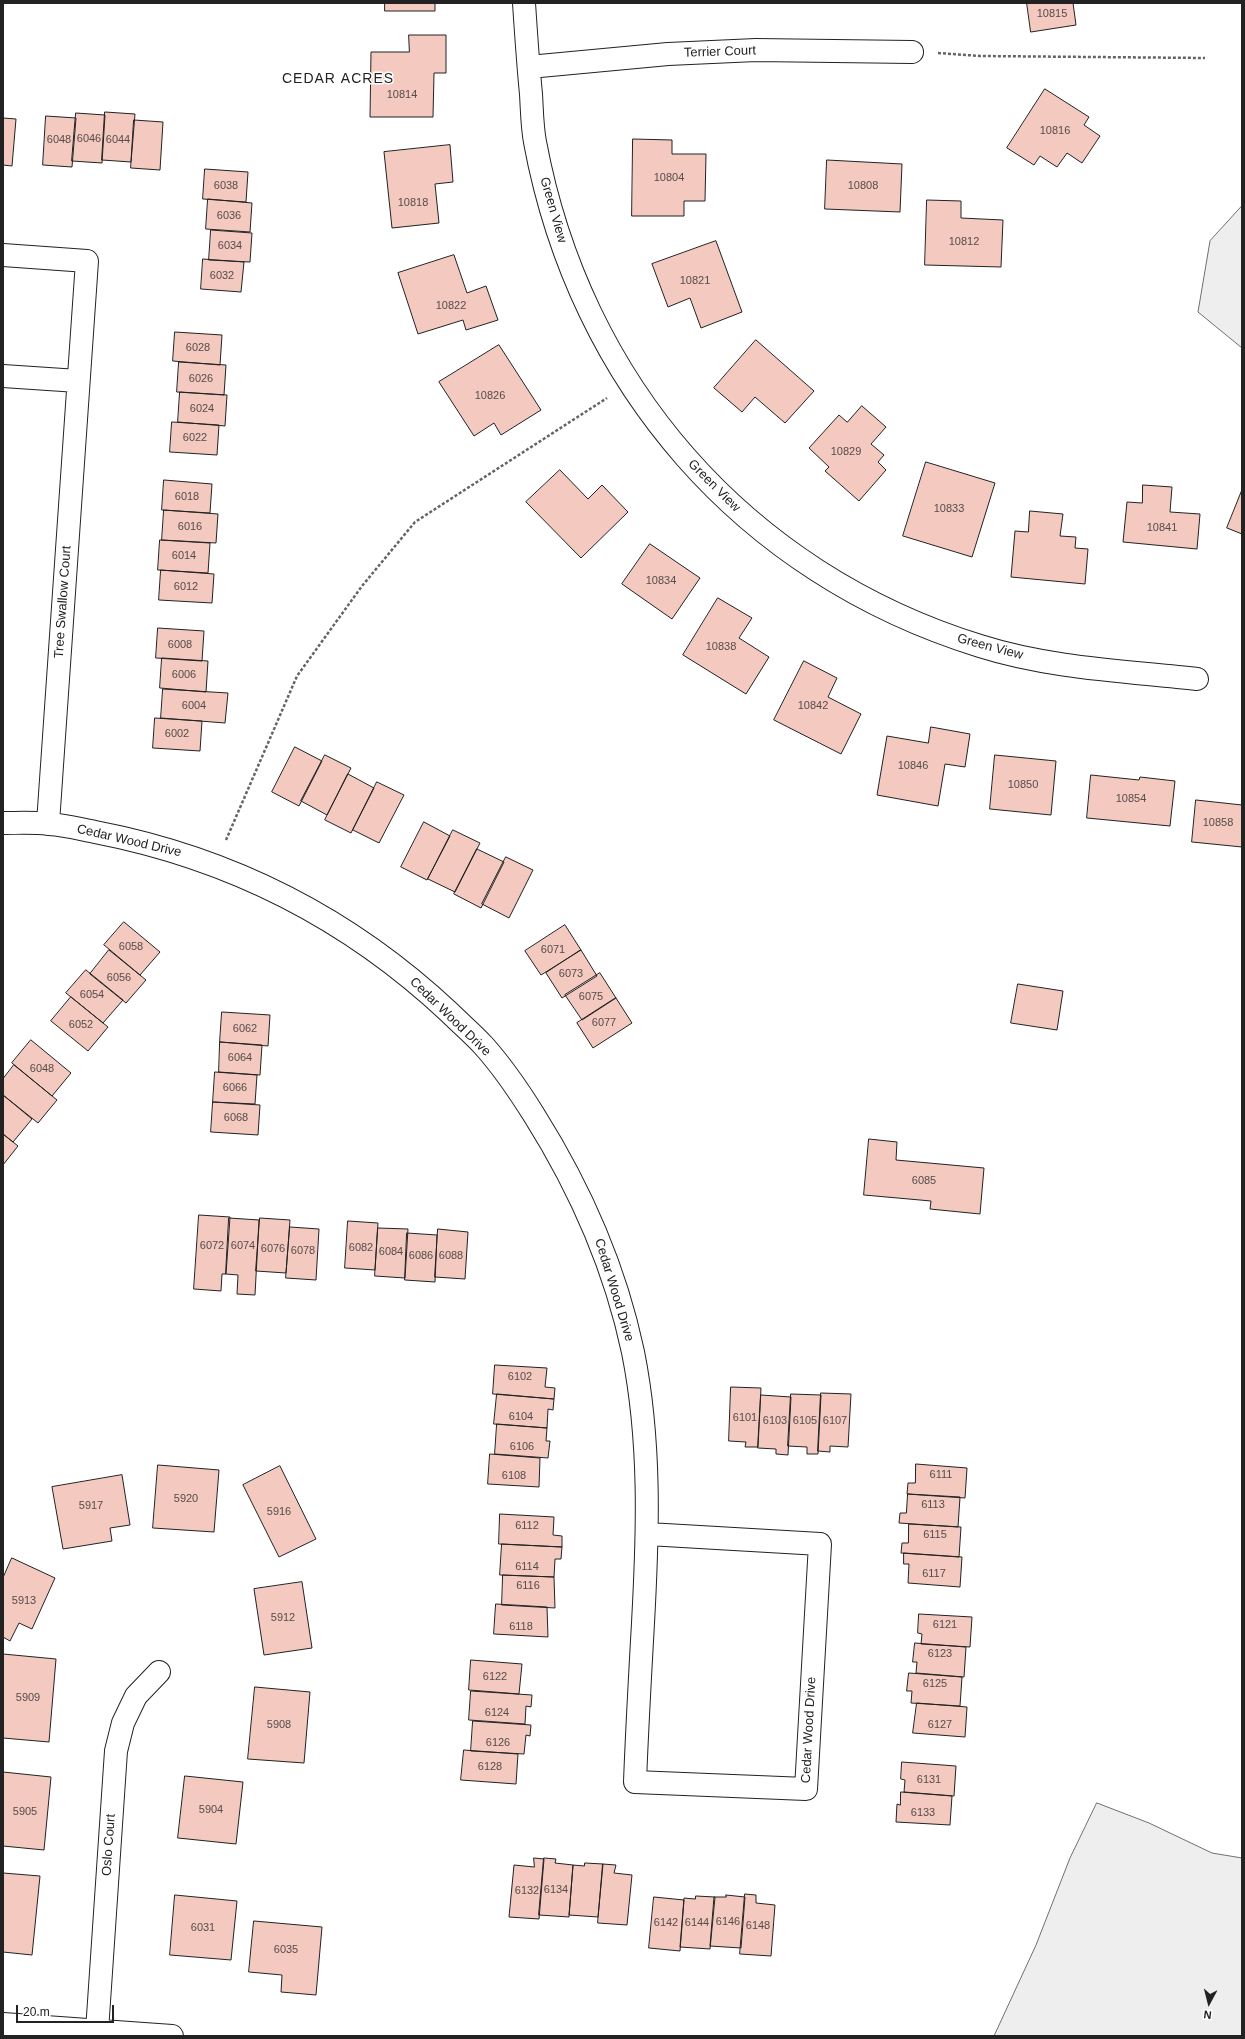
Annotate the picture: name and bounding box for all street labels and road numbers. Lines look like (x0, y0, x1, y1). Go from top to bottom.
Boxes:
street label: Terrier Court (684, 43, 756, 61)
street label: Green View (536, 175, 570, 245)
street label: Green View (685, 457, 743, 515)
street label: Tree Swallow Court (51, 545, 75, 659)
street label: Green View (955, 631, 1025, 663)
street label: Cedar Wood Drive (75, 821, 183, 861)
street label: Cedar Wood Drive (406, 974, 494, 1060)
street label: Cedar Wood Drive (591, 1237, 637, 1343)
street label: Cedar Wood Drive (798, 1676, 820, 1784)
street label: Oslo Court (99, 1813, 119, 1877)

